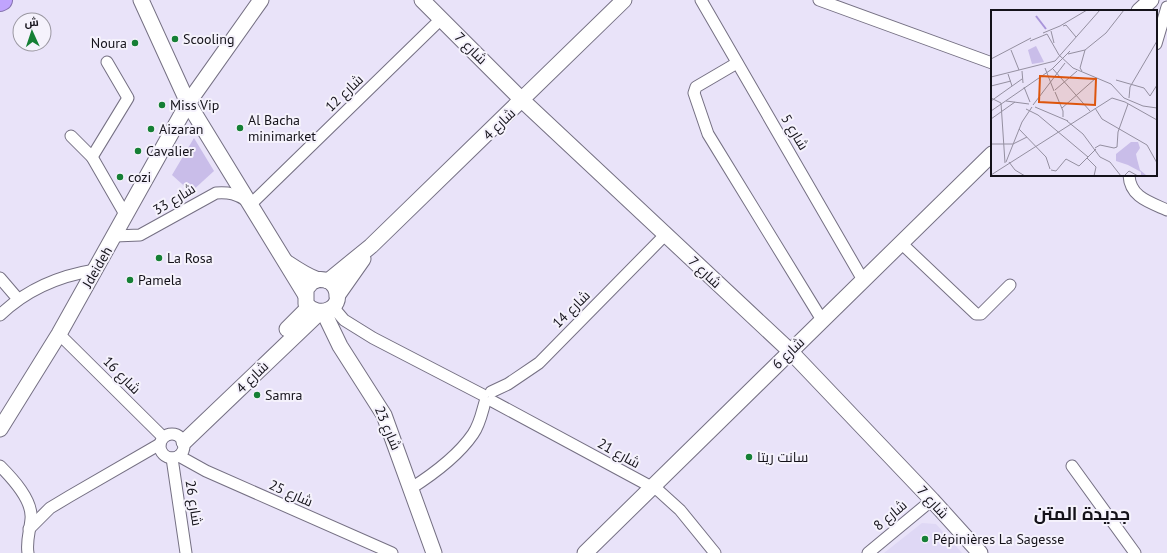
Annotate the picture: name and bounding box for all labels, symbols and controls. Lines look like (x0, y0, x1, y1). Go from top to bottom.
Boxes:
inset map (991, 10, 1157, 176)
north arrow (12, 12, 52, 52)
text: ش (24, 15, 39, 29)
street label: شارع 7 (451, 28, 491, 68)
place label: Scooling (183, 30, 234, 48)
place label: Noura (91, 34, 127, 52)
marker: Scooling (170, 34, 180, 44)
marker: Noura (130, 38, 140, 48)
street label: شارع 12 (321, 71, 367, 115)
place label: Miss Vip (170, 96, 219, 114)
marker: Miss Vip (157, 100, 167, 110)
street label: شارع 4 (479, 104, 519, 144)
place label: Al Bacha minimarket (248, 111, 316, 145)
street label: شارع 5 (777, 111, 813, 153)
place label: Aizaran (159, 120, 204, 138)
marker: Al Bacha minimarket (235, 123, 245, 133)
marker: Aizaran (146, 124, 156, 134)
place label: Cavalier (146, 142, 194, 160)
marker: Cavalier (133, 146, 143, 156)
place label: cozi (128, 168, 151, 186)
marker: cozi (115, 172, 125, 182)
street label: شارع 33 (150, 179, 198, 219)
street label: Jdeideh (78, 243, 116, 292)
place label: La Rosa (167, 249, 213, 267)
street label: شارع 7 (685, 252, 725, 292)
marker: La Rosa (154, 253, 164, 263)
place label: Pamela (138, 271, 182, 289)
marker: Pamela (125, 275, 135, 285)
street label: شارع 14 (548, 286, 594, 332)
street label: شارع 6 (768, 333, 808, 373)
street label: شارع 16 (99, 352, 145, 398)
street label: شارع 4 (232, 357, 272, 397)
place label: Samra (265, 386, 303, 404)
marker: Samra (252, 390, 262, 400)
street label: شارع 23 (371, 403, 405, 453)
street label: شارع 21 (594, 434, 644, 472)
place label: سانت ريتا (757, 448, 808, 466)
marker: سانت ريتا (744, 452, 754, 462)
street label: شارع 25 (266, 475, 316, 511)
street label: شارع 26 (182, 479, 206, 527)
street label: شارع 7 (913, 482, 953, 522)
street label: شارع 8 (869, 496, 911, 534)
district label: جديدة المتن (1034, 502, 1130, 525)
place label: Pépinières La Sagesse (933, 530, 1064, 548)
marker: Pépinières La Sagesse (920, 534, 930, 544)

